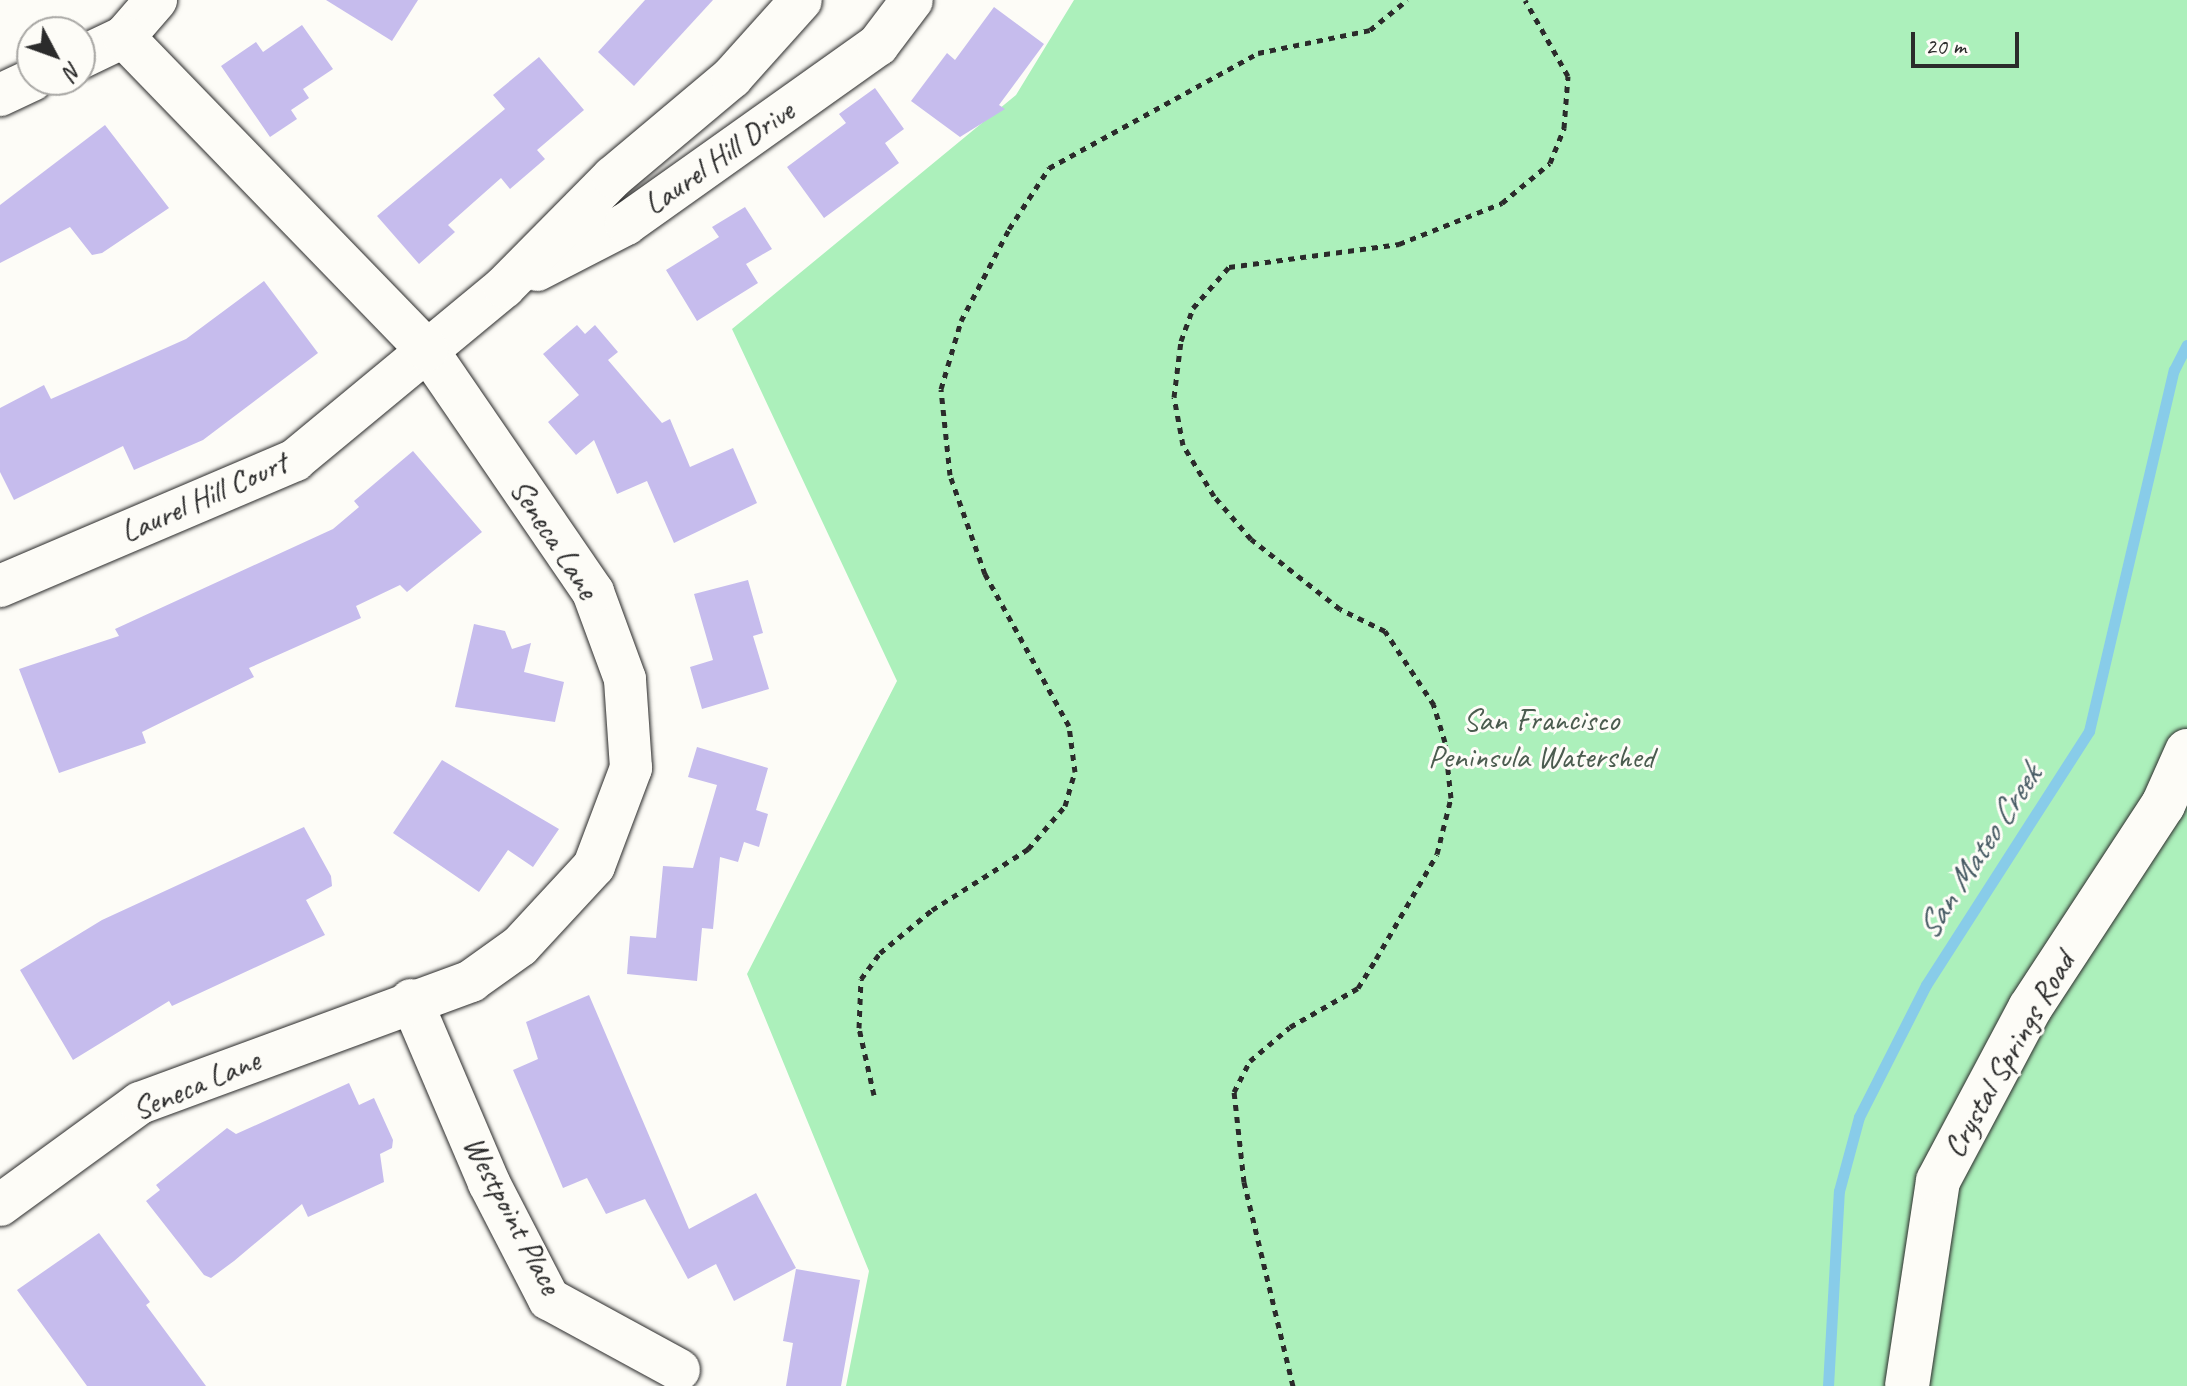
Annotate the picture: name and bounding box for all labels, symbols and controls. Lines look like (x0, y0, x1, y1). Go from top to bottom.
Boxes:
north arrow (16, 16, 96, 96)
scale bar (1915, 16, 2023, 66)
text: 20 m (1925, 31, 1966, 61)
text: N (58, 56, 88, 85)
street label: Laurel Hill Drive (636, 92, 802, 224)
street label: Laurel Hill Court (115, 444, 293, 552)
street label: Seneca Lane (501, 472, 607, 606)
park label: San Francisco Peninsula Watershed (1427, 702, 1655, 777)
water label: San Mateo Creek (1907, 757, 2049, 947)
street label: Crystal Springs Road (1935, 946, 2083, 1164)
street label: Seneca Lane (127, 1041, 265, 1129)
street label: Westpoint Place (454, 1129, 570, 1301)

